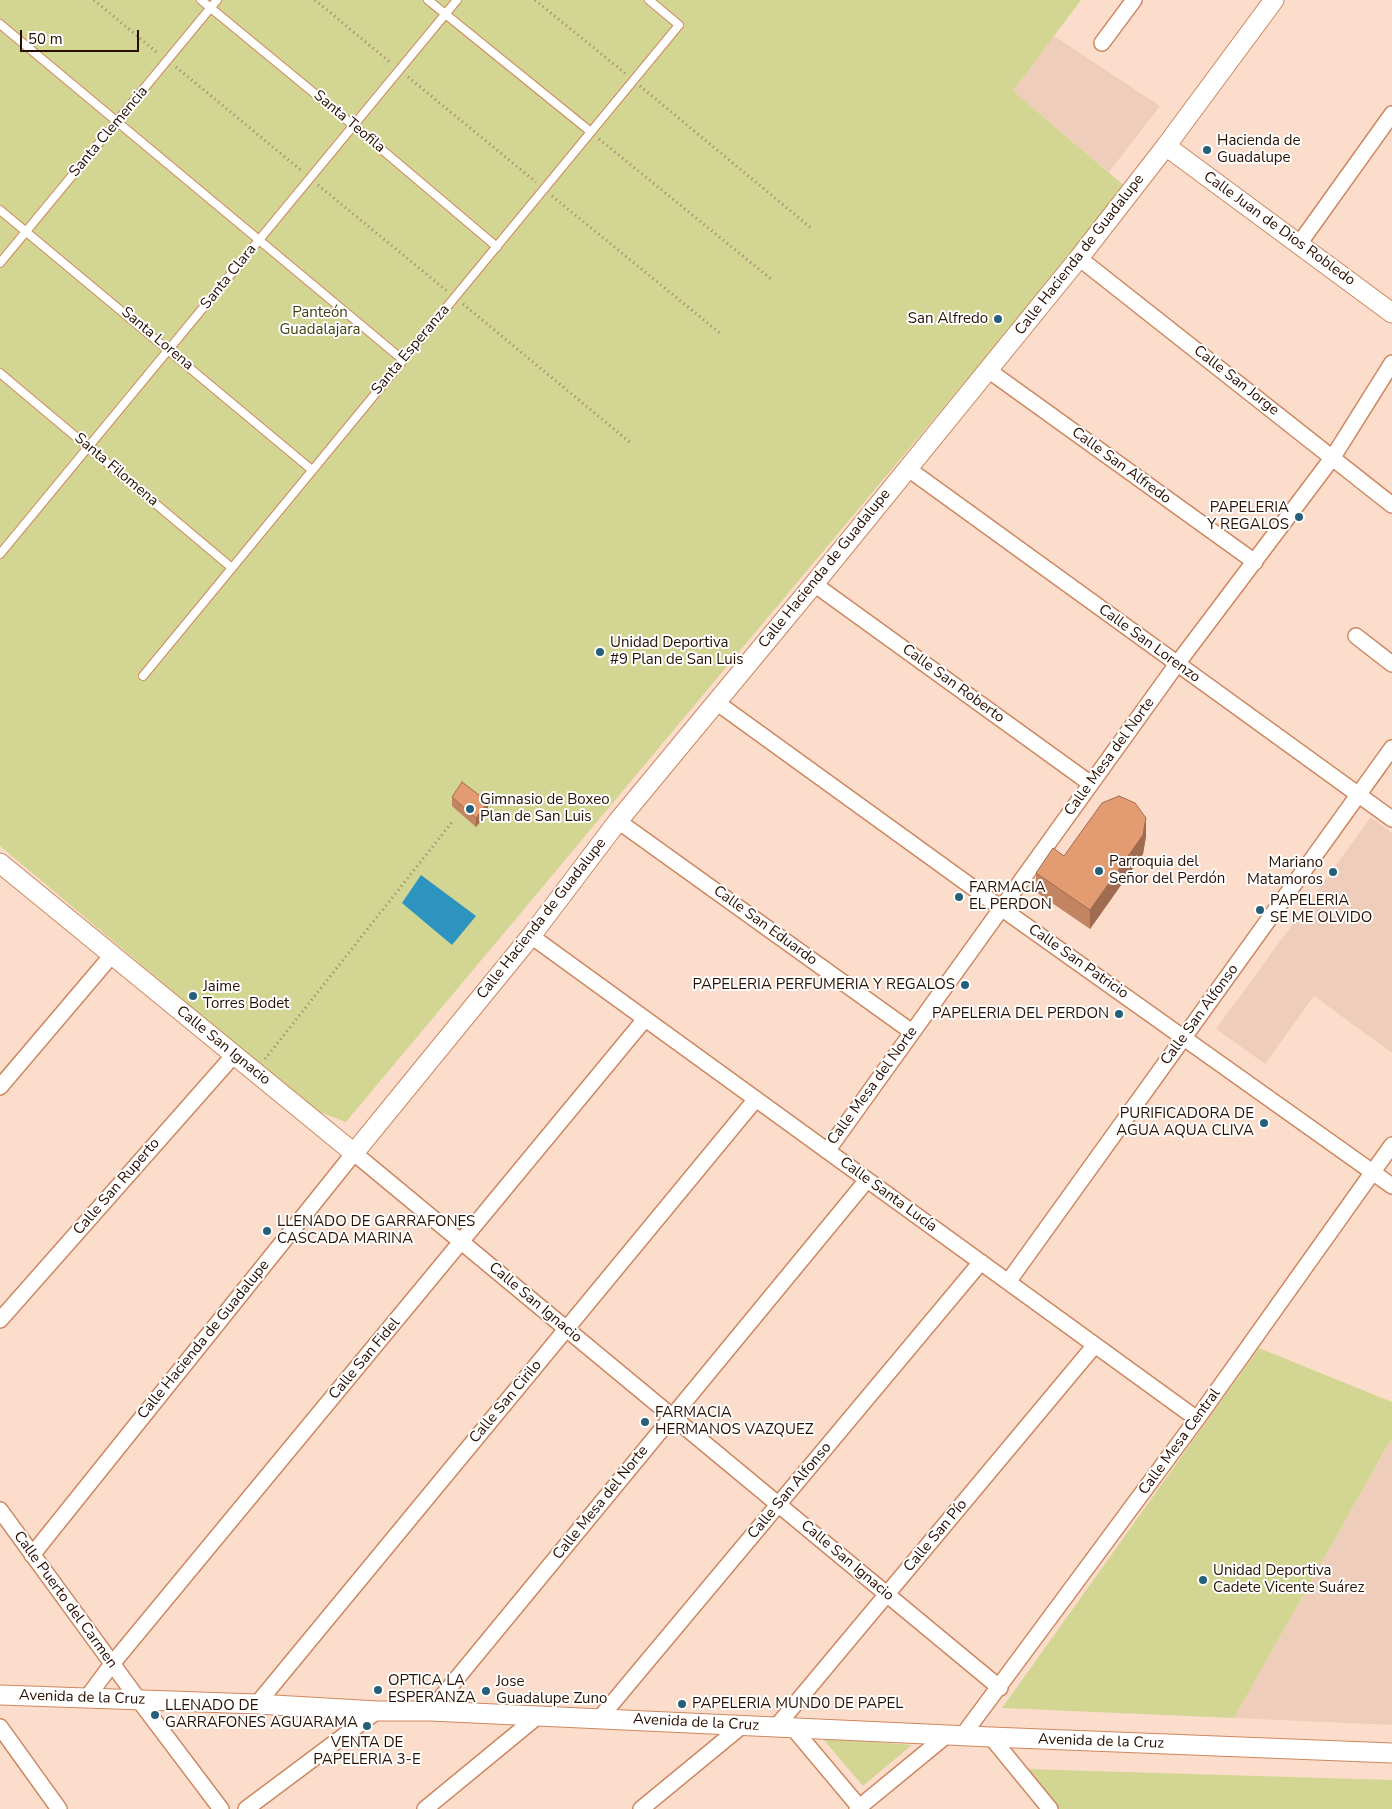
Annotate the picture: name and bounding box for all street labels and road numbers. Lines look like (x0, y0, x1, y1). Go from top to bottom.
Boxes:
street label: Santa Clemencia (66, 83, 152, 181)
street label: Santa Teofila (310, 87, 388, 157)
street label: Calle Juan de Dios Robledo (1200, 168, 1358, 290)
street label: Calle Hacienda de Guadalupe (1012, 171, 1148, 339)
street label: Santa Clara (197, 241, 261, 313)
street label: Santa Esperanza (368, 301, 454, 399)
street label: Santa Lorena (117, 304, 197, 374)
street label: Calle San Jorge (1190, 342, 1282, 420)
street label: Calle San Alfredo (1068, 424, 1174, 508)
street label: Santa Filomena (70, 430, 162, 510)
street label: Calle Hacienda de Guadalupe (755, 486, 895, 652)
street label: Calle San Lorenzo (1095, 601, 1203, 687)
street label: Calle San Roberto (898, 641, 1008, 727)
street label: Calle Mesa del Norte (1061, 694, 1159, 820)
street label: Calle Hacienda de Guadalupe (474, 835, 610, 1003)
street label: Calle San Eduardo (709, 882, 821, 970)
street label: Calle San Patricio (1025, 921, 1131, 1003)
street label: Calle San Alfonso (1157, 961, 1243, 1069)
street label: Calle San Ignacio (172, 1003, 274, 1089)
street label: Calle Mesa del Norte (824, 1023, 922, 1149)
street label: Calle San Ruperto (70, 1135, 164, 1239)
street label: Calle Santa Lucía (836, 1154, 940, 1236)
street label: Calle Hacienda de Guadalupe (134, 1257, 274, 1423)
street label: Calle San Ignacio (485, 1259, 585, 1347)
street label: Calle San Fidel (326, 1315, 404, 1403)
street label: Calle San Cirilo (466, 1357, 546, 1447)
street label: Calle Mesa Central (1135, 1385, 1225, 1499)
street label: Calle San Alfonso (744, 1439, 836, 1543)
street label: Calle Mesa del Norte (549, 1442, 653, 1564)
street label: Calle San Pío (900, 1496, 972, 1576)
street label: Calle San Ignacio (797, 1517, 897, 1605)
street label: Calle Puerto del Carmen (9, 1528, 121, 1672)
street label: Avenida de la Cruz (19, 1687, 145, 1709)
street label: Avenida de la Cruz (632, 1711, 760, 1735)
street label: Avenida de la Cruz (1038, 1731, 1164, 1753)

